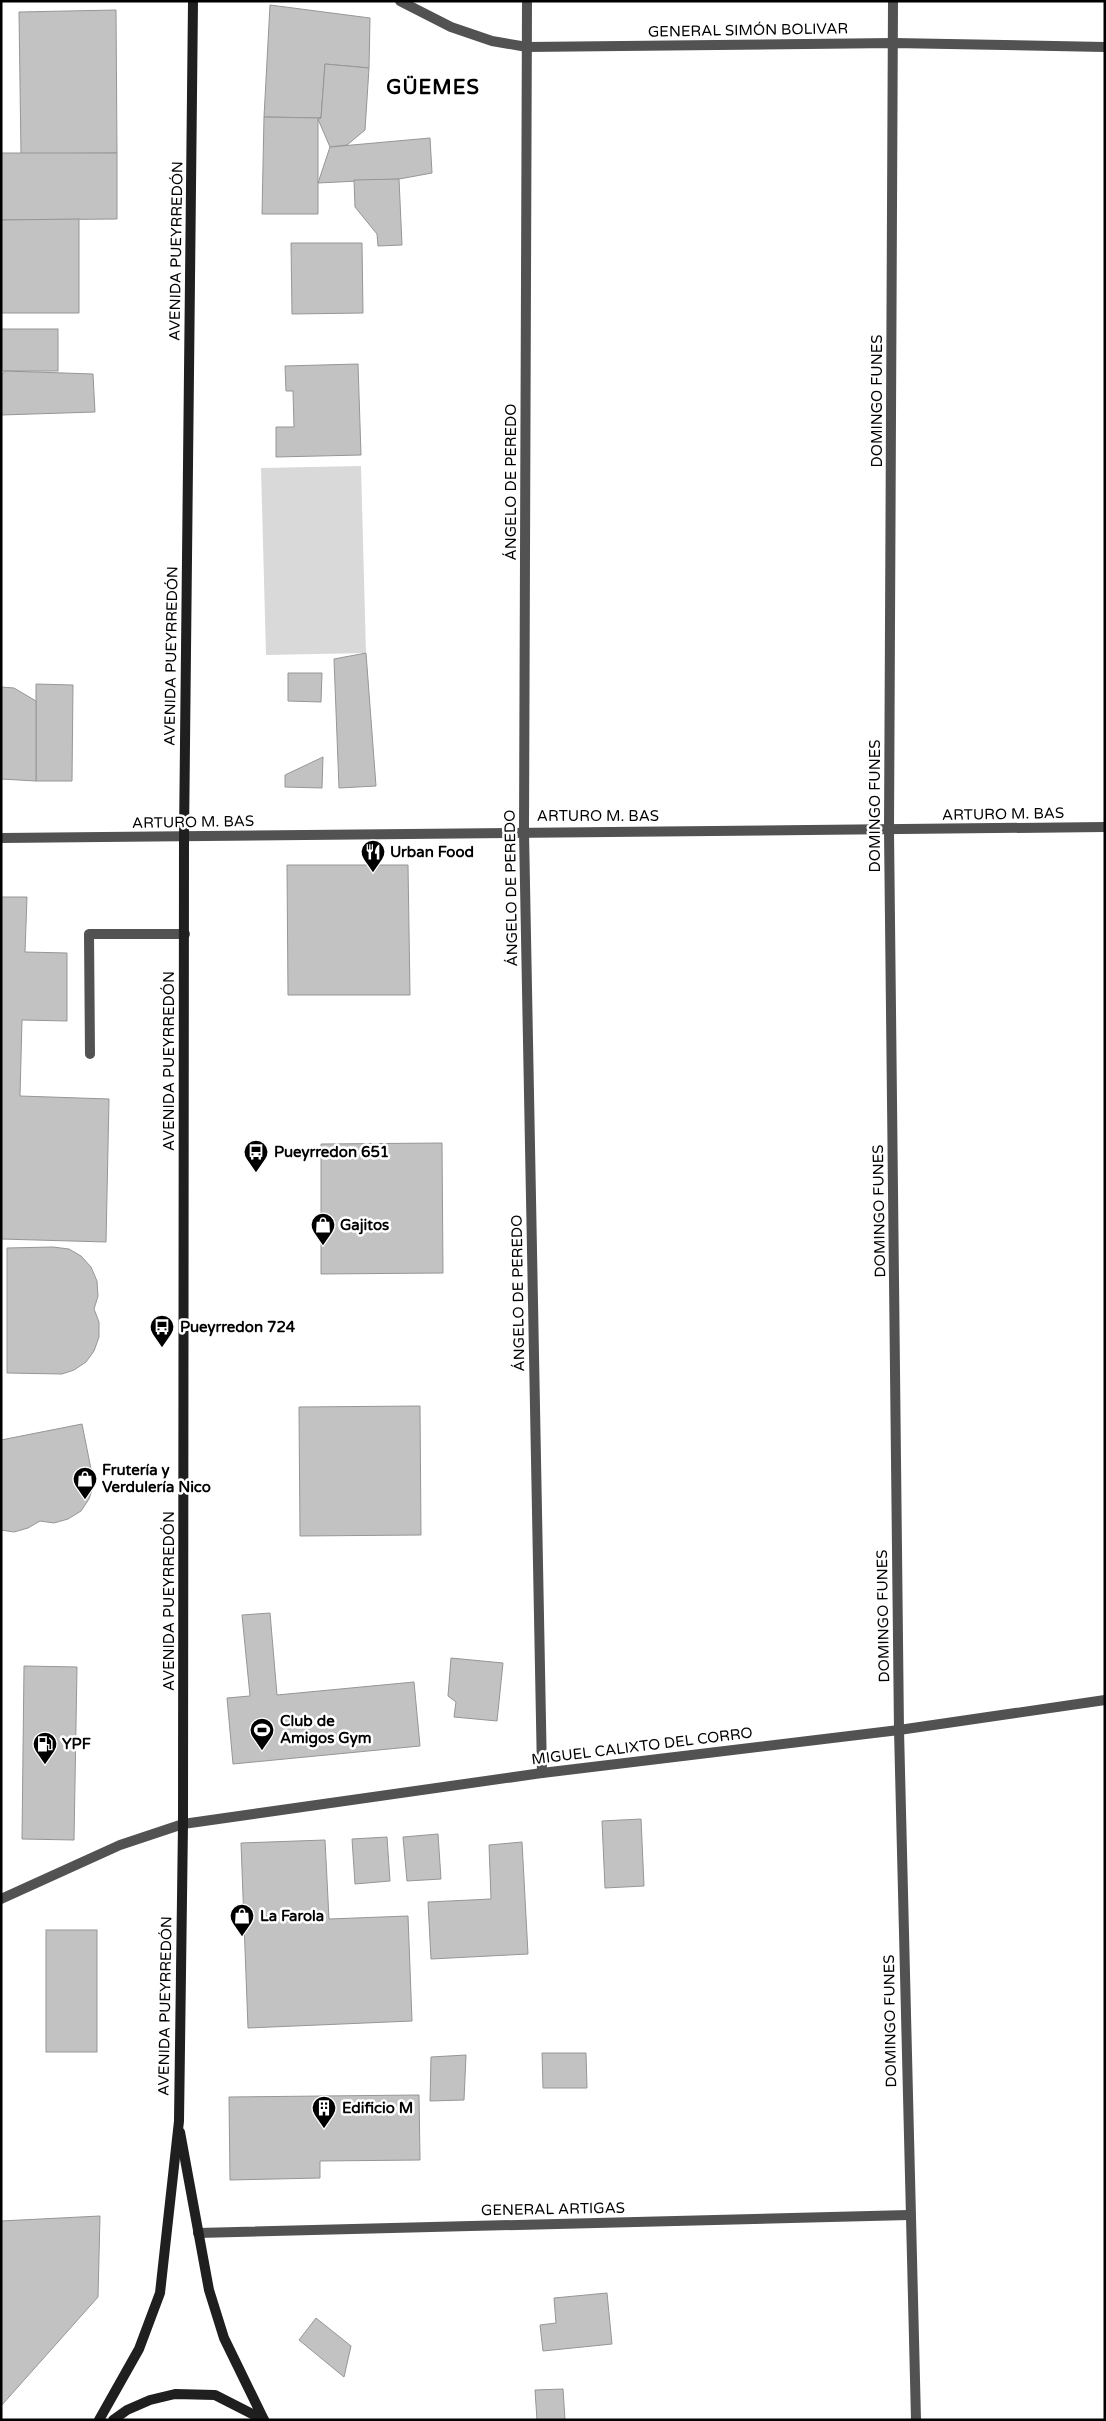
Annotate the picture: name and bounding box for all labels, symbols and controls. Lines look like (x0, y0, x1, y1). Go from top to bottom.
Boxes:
street label: GENERAL SIMÓN BOLIVAR (648, 19, 848, 41)
district label: GÜEMES (386, 75, 480, 100)
street label: AVENIDA PUEYRREDÓN (165, 161, 187, 341)
street label: DOMINGO FUNES (868, 334, 886, 468)
street label: ÁNGELO DE PEREDO (502, 404, 520, 560)
street label: AVENIDA PUEYRREDÓN (160, 566, 182, 746)
street label: DOMINGO FUNES (866, 739, 884, 873)
street label: ARTURO M. BAS (942, 804, 1064, 824)
street label: ARTURO M. BAS (537, 807, 659, 825)
street label: ÁNGELO DE PEREDO (501, 809, 521, 967)
street label: ARTURO M. BAS (132, 812, 254, 832)
restaurant icon: Urban Food (360, 839, 386, 873)
place label: Urban Food (390, 843, 474, 861)
street label: AVENIDA PUEYRREDÓN (160, 971, 178, 1151)
bus stop icon: Pueyrredon 651 (243, 1139, 269, 1173)
place label: Pueyrredon 651 (274, 1143, 389, 1162)
street label: DOMINGO FUNES (869, 1144, 889, 1278)
shop icon: Gajitos (310, 1212, 336, 1246)
street label: ÁNGELO DE PEREDO (508, 1214, 528, 1372)
place label: Gajitos (340, 1216, 389, 1235)
bus stop icon: Pueyrredon 724 (149, 1314, 175, 1348)
place label: Pueyrredon 724 (180, 1318, 296, 1337)
place label: Frutería y Verdulería Nico (102, 1461, 211, 1496)
shop icon: Frutería y Verdulería Nico (72, 1466, 98, 1500)
street label: AVENIDA PUEYRREDÓN (160, 1511, 178, 1691)
street label: DOMINGO FUNES (873, 1549, 893, 1683)
place label: Club de Amigos Gym (280, 1712, 371, 1748)
sports icon: Club de Amigos Gym (249, 1717, 275, 1751)
street label: MIGUEL CALIXTO DEL CORRO (530, 1723, 754, 1769)
fuel station icon: YPF (32, 1731, 58, 1765)
place label: YPF (62, 1735, 91, 1753)
shop icon: La Farola (229, 1903, 255, 1937)
place label: La Farola (260, 1907, 324, 1925)
street label: AVENIDA PUEYRREDÓN (154, 1916, 176, 2096)
street label: DOMINGO FUNES (880, 1954, 900, 2088)
building icon: Edificio M (311, 2095, 337, 2129)
place label: Edificio M (342, 2099, 413, 2117)
street label: GENERAL ARTIGAS (481, 2199, 625, 2219)

